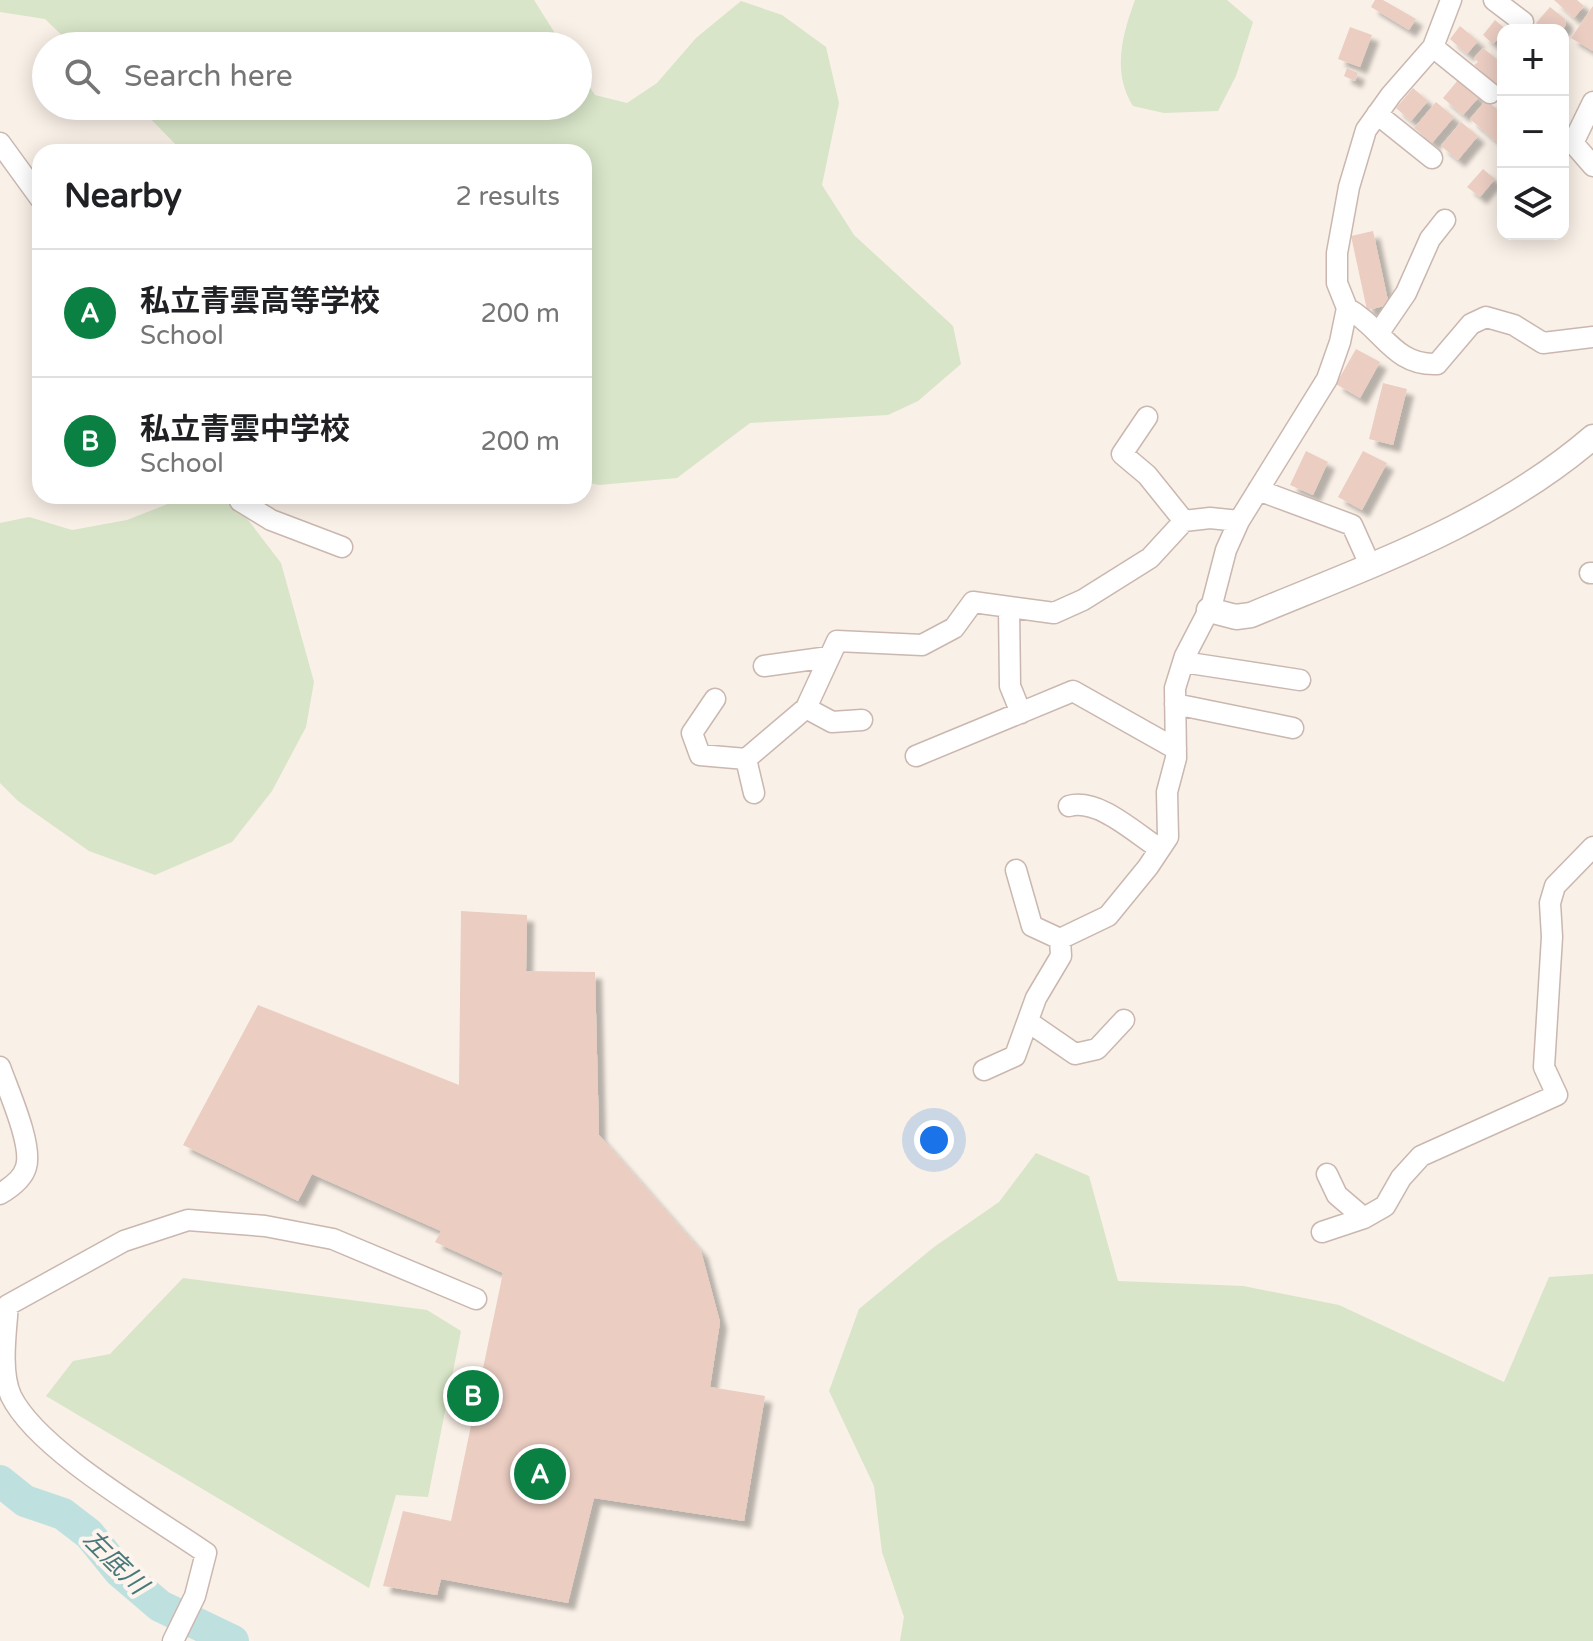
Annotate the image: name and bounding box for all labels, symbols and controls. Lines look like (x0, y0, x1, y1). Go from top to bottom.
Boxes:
map controls (1497, 24, 1569, 240)
button: + (1497, 24, 1569, 96)
search box (32, 32, 592, 120)
icon: search (60, 54, 104, 98)
text: Search here (124, 58, 293, 95)
button: − (1497, 96, 1569, 168)
button: layers (1497, 168, 1569, 240)
text: Nearby (64, 176, 182, 217)
text: 2 results (455, 181, 560, 212)
text: 私立青雲高等学校 (140, 283, 380, 320)
text: A (80, 298, 100, 329)
text: 200 m (480, 298, 560, 329)
text: School (140, 320, 224, 351)
text: 私立青雲中学校 (140, 411, 350, 448)
text: B (81, 426, 99, 457)
text: 200 m (480, 426, 560, 457)
text: School (140, 448, 224, 479)
your location (914, 1120, 954, 1160)
pin: B (447, 1366, 499, 1426)
pin: A (514, 1444, 566, 1504)
water label: 左底川 (76, 1523, 156, 1603)

